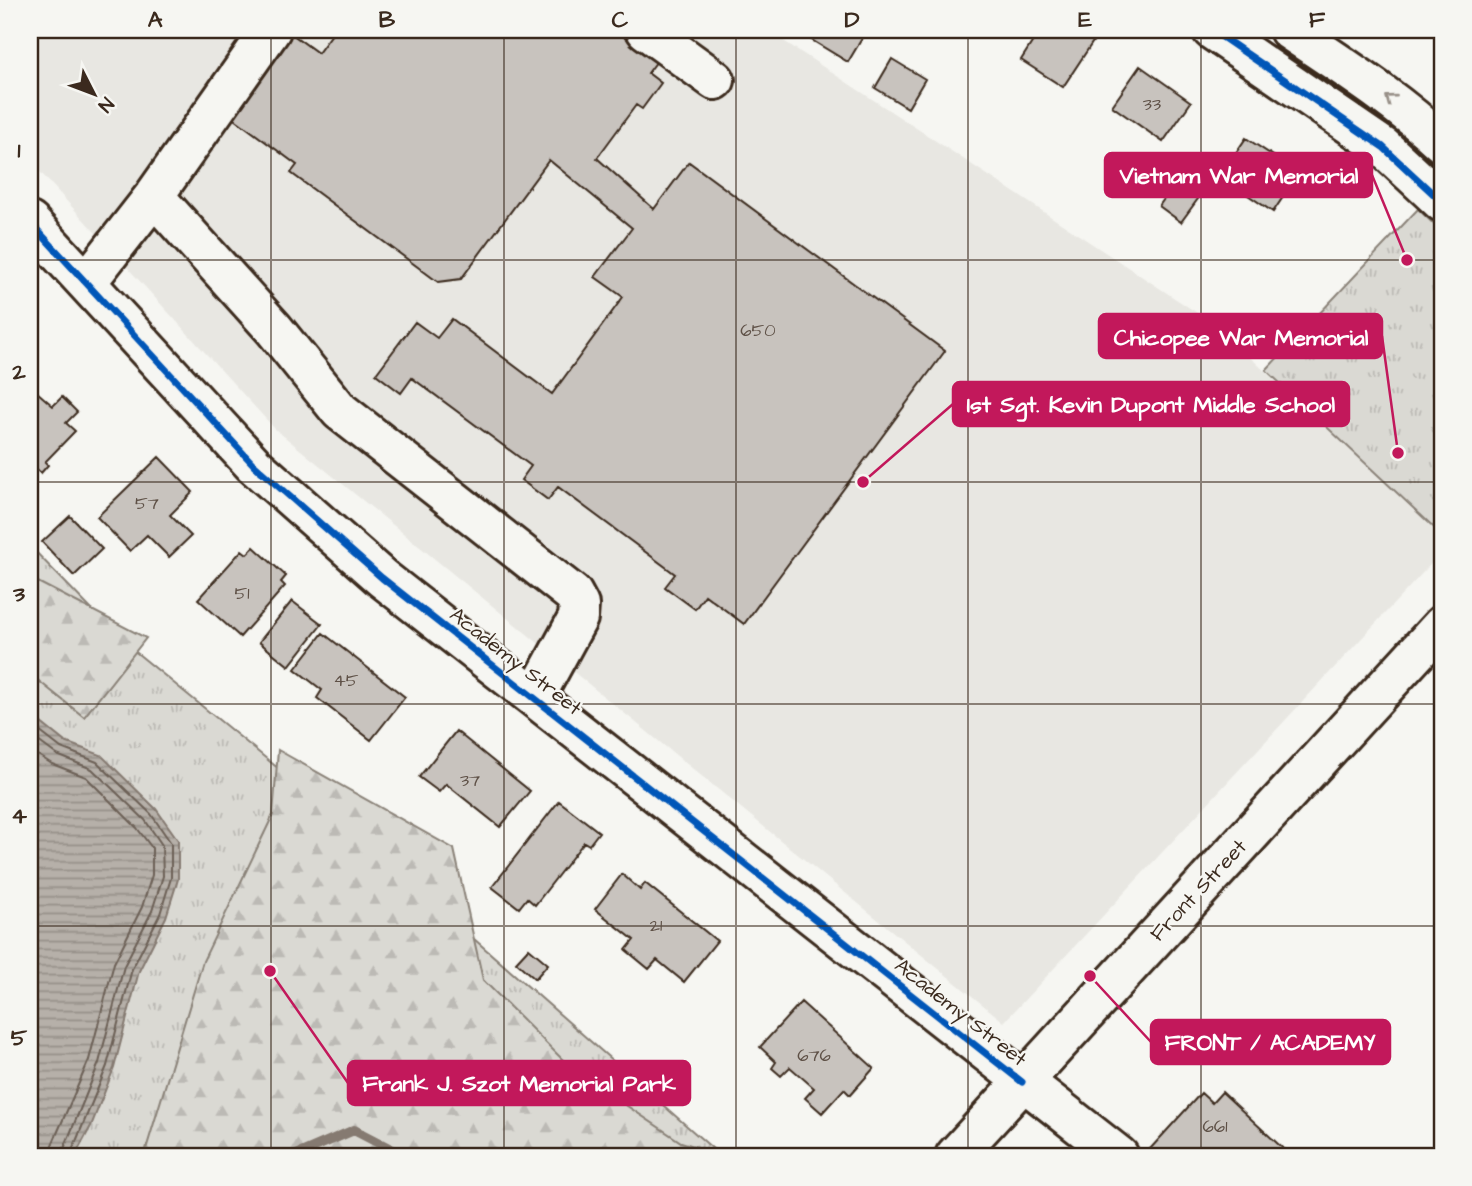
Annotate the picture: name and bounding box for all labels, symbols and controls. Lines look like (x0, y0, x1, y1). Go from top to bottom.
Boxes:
text: A (148, 4, 163, 36)
text: B (379, 4, 396, 36)
text: C (612, 4, 629, 36)
text: D (845, 4, 860, 36)
text: E (1078, 4, 1092, 36)
text: F (1309, 4, 1326, 36)
north arrow (60, 60, 130, 130)
text: N (91, 91, 120, 118)
house number: 33 (1143, 92, 1161, 117)
one-way arrow (1386, 95, 1398, 107)
text: 1 (18, 134, 21, 166)
callout: Vietnam War Memorial (1105, 153, 1372, 197)
text: Vietnam War Memorial (1119, 160, 1359, 192)
callout: Chicopee War Memorial (1099, 314, 1382, 358)
house number: 650 (740, 318, 776, 343)
text: Chicopee War Memorial (1114, 322, 1369, 354)
text: 2 (11, 356, 26, 388)
callout: Ist Sgt. Kevin Dupont Middle School (953, 382, 1349, 426)
text: Ist Sgt. Kevin Dupont Middle School (967, 389, 1336, 422)
house number: 57 (135, 491, 159, 516)
text: 3 (12, 578, 25, 610)
house number: 51 (234, 581, 250, 606)
street label: Academy Street (442, 601, 588, 724)
house number: 45 (334, 668, 359, 693)
house number: 37 (460, 768, 480, 793)
text: 4 (11, 800, 27, 832)
street label: Front Street (1143, 832, 1254, 948)
house number: 21 (650, 913, 662, 938)
street label: Academy Street (887, 952, 1033, 1075)
callout: FRONT / ACADEMY (1151, 1020, 1390, 1064)
text: 5 (11, 1022, 28, 1054)
text: FRONT / ACADEMY (1165, 1027, 1376, 1059)
house number: 676 (797, 1043, 831, 1068)
callout: Frank J. Szot Memorial Park (348, 1061, 690, 1105)
text: Frank J. Szot Memorial Park (362, 1068, 677, 1100)
house number: 661 (1203, 1114, 1227, 1139)

